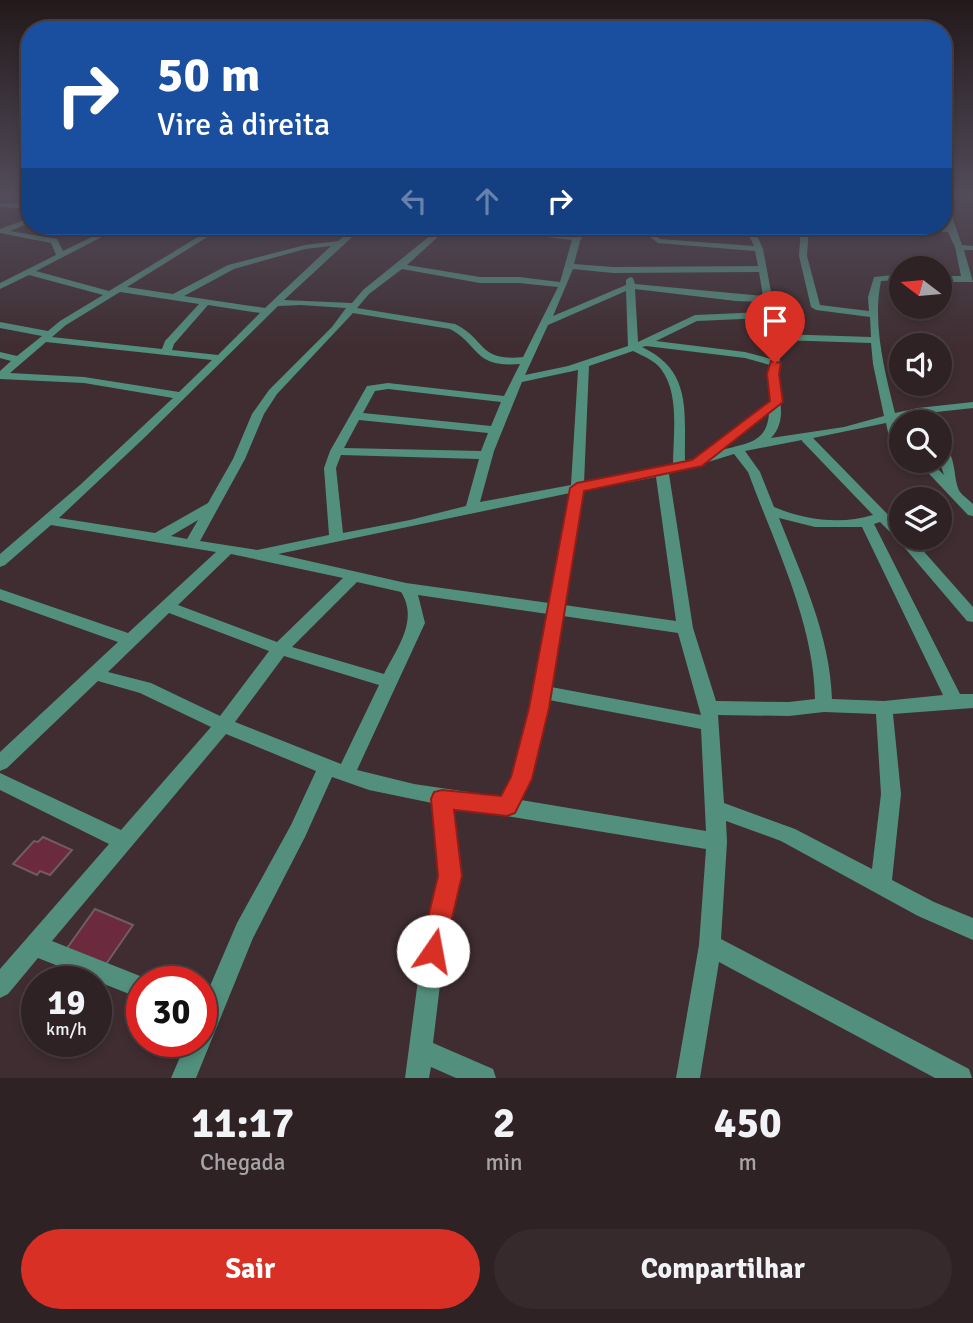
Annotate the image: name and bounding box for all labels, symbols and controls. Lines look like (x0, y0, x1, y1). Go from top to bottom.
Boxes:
text: 50 m (157, 45, 260, 105)
icon: right (42, 49, 133, 140)
text: Vire à direita (157, 105, 330, 144)
icon: left (395, 182, 433, 220)
icon: ahead (468, 182, 506, 220)
icon: right (541, 182, 579, 220)
north arrow (889, 256, 952, 318)
map controls (889, 256, 952, 550)
pin (745, 291, 805, 363)
icon: arrive (756, 302, 794, 340)
button: sound (889, 333, 952, 396)
button: search (889, 410, 952, 473)
button: layers (889, 487, 952, 550)
position arrow (396, 914, 470, 988)
speed limit sign: 30 (126, 966, 217, 1057)
text: 19 (48, 981, 85, 1024)
text: km/h (46, 1018, 87, 1040)
text: 11:17 (191, 1098, 294, 1149)
text: 2 (493, 1098, 515, 1149)
text: 450 (714, 1098, 782, 1149)
text: Chegada (200, 1148, 285, 1177)
text: min (485, 1148, 523, 1177)
text: m (739, 1148, 757, 1177)
button: Sair (21, 1229, 480, 1309)
button: Compartilhar (494, 1229, 952, 1309)

